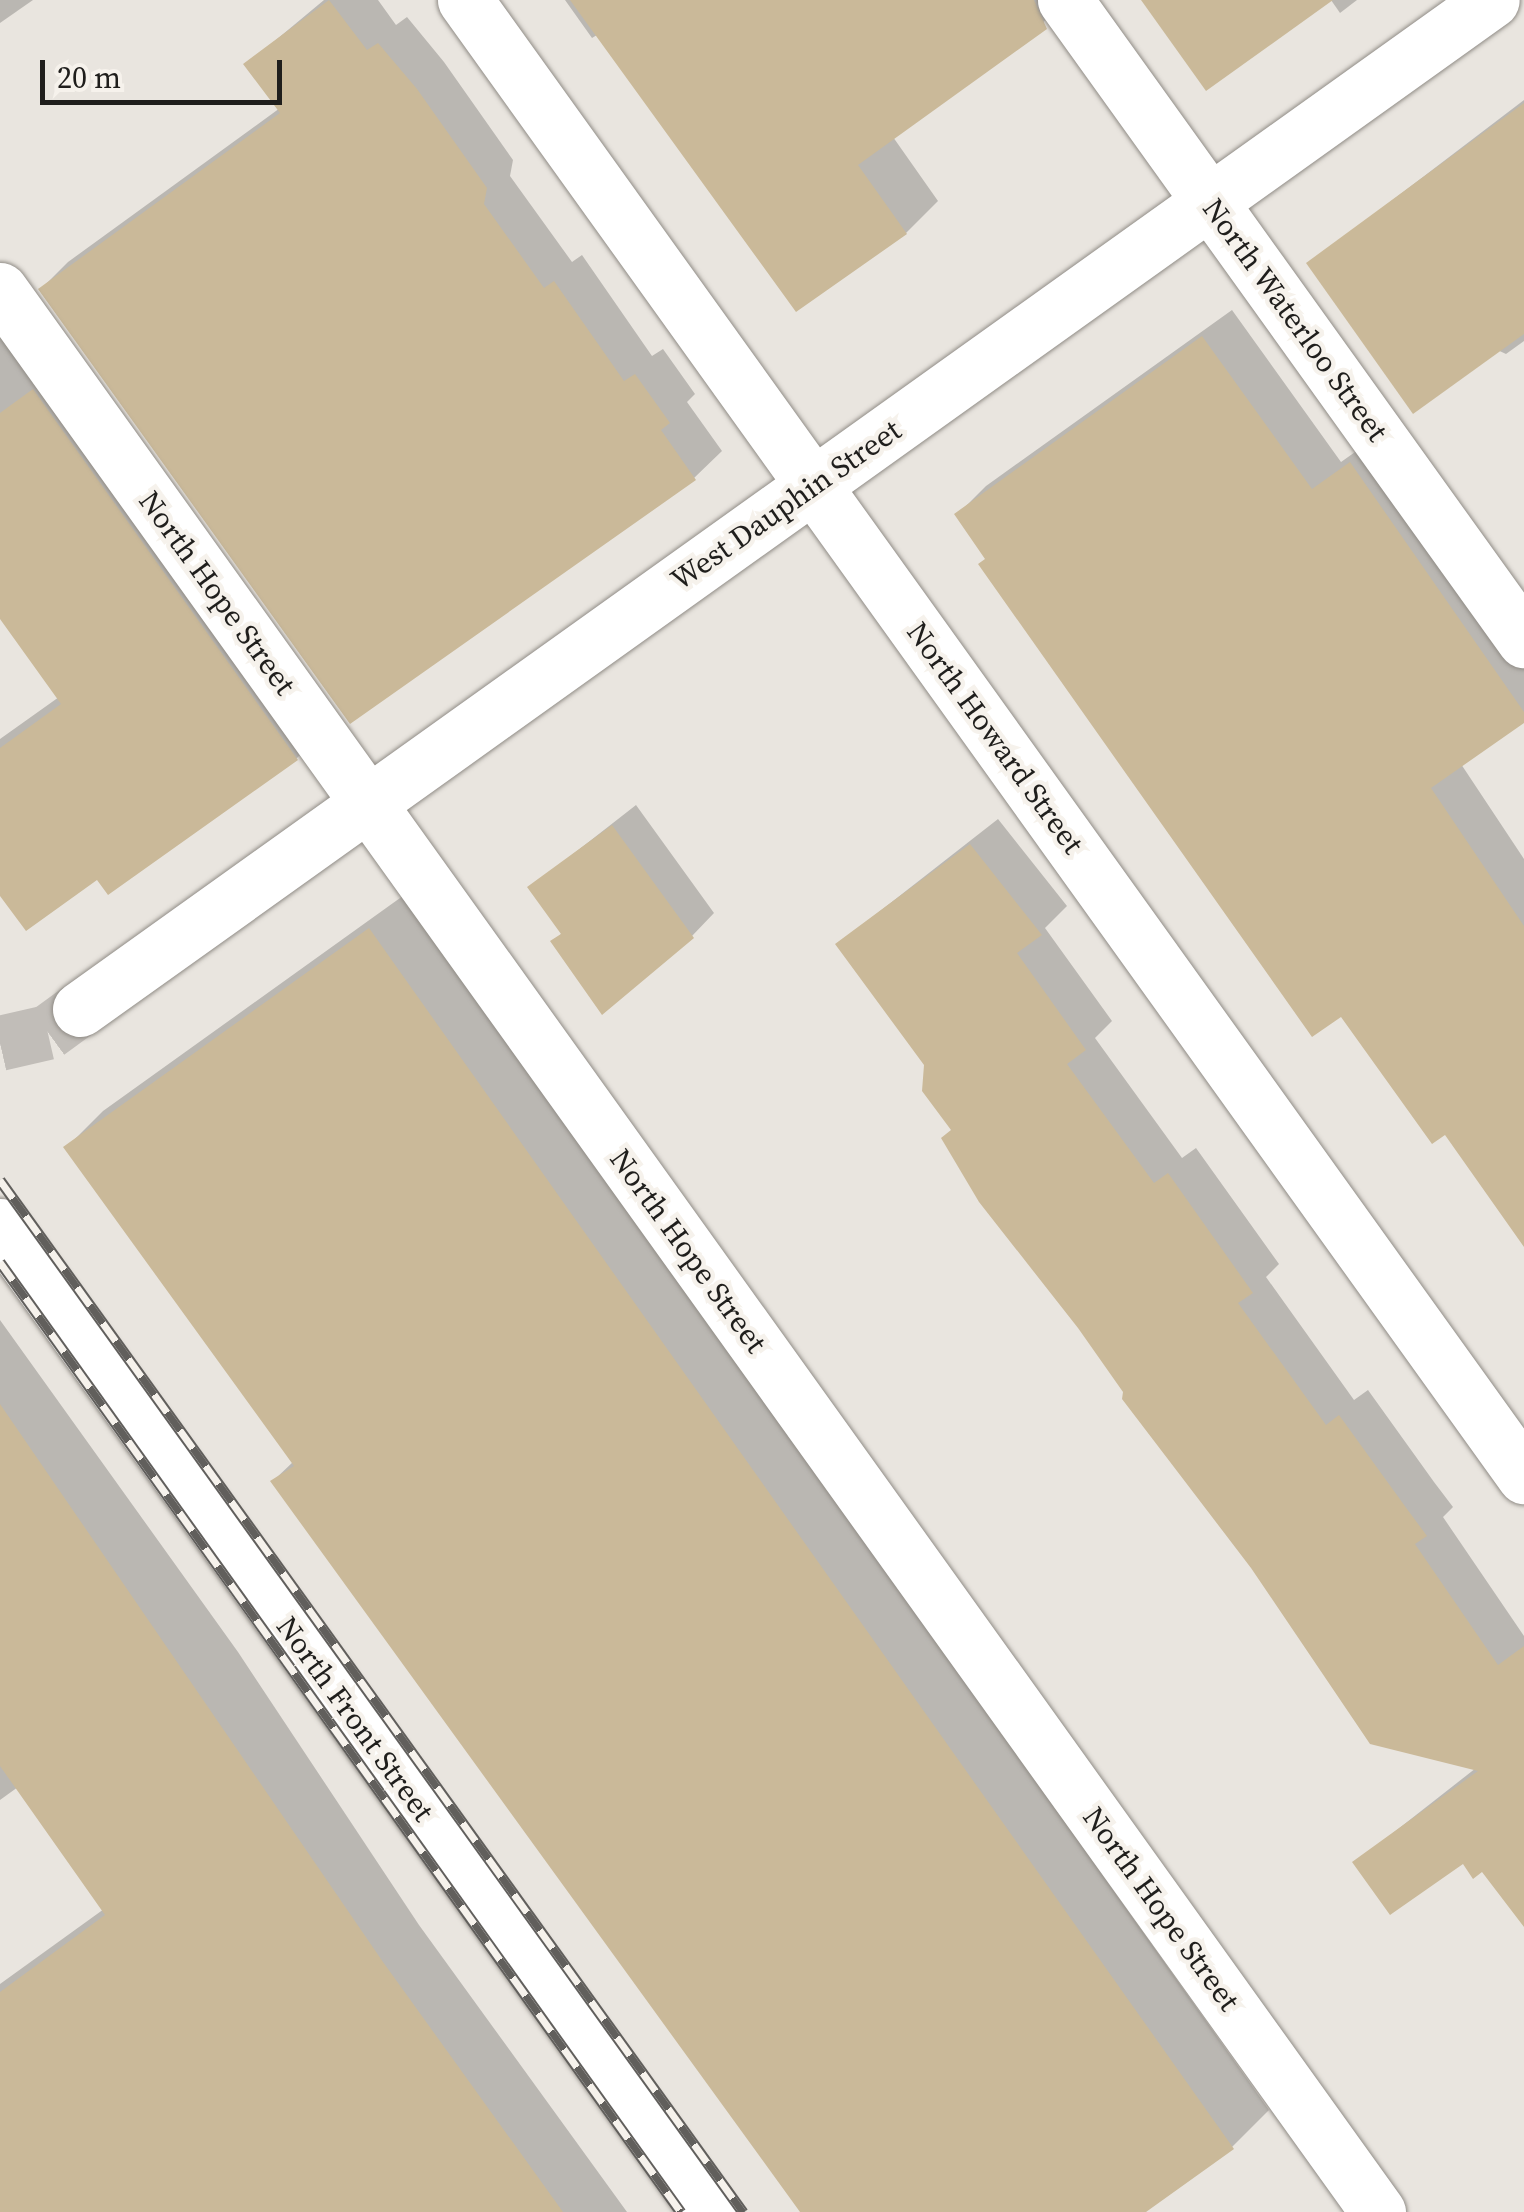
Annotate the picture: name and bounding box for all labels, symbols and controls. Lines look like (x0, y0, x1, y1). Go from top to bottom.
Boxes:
scale bar (45, 40, 288, 102)
text: 20 m (57, 57, 121, 98)
street label: North Waterloo Street (1195, 191, 1395, 449)
street label: West Dauphin Street (664, 412, 908, 598)
street label: North Hope Street (131, 484, 303, 702)
street label: North Howard Street (899, 615, 1091, 861)
street label: North Hope Street (602, 1142, 774, 1360)
street label: North Front Street (269, 1610, 441, 1828)
street label: North Hope Street (1075, 1800, 1247, 2018)

